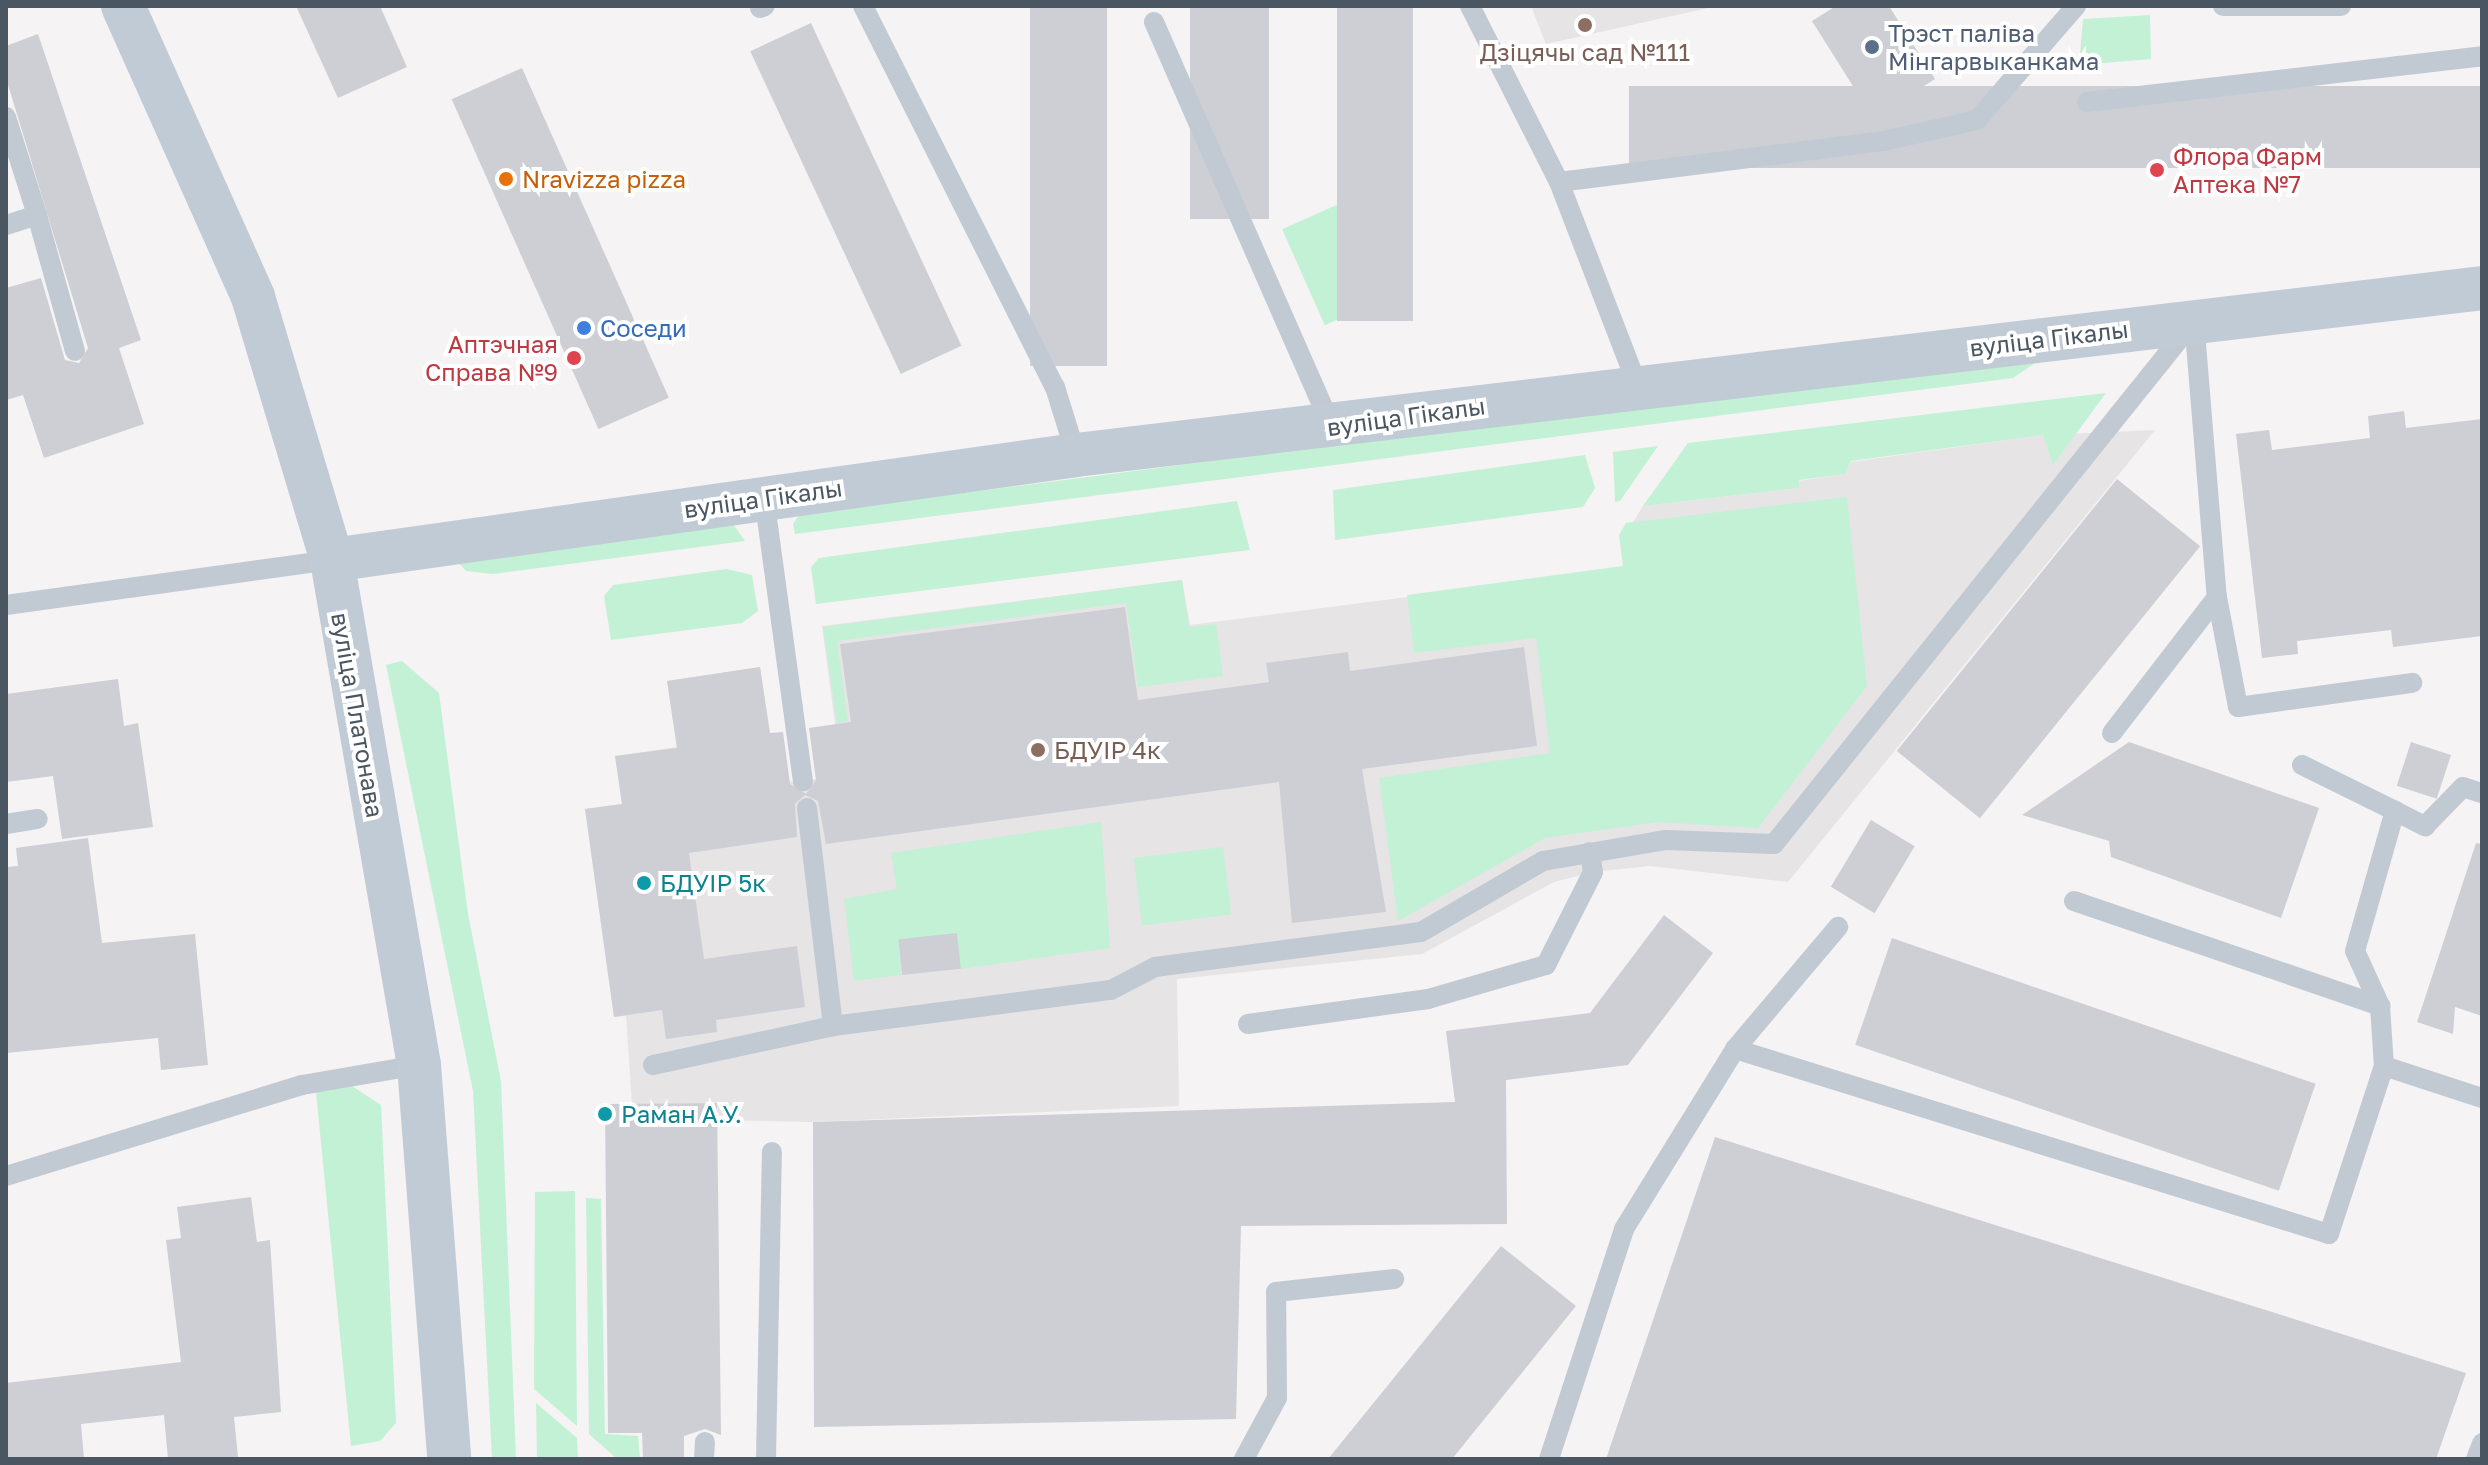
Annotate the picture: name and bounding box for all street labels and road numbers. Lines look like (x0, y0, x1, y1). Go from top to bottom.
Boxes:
street label: вуліца Гікалы (1968, 314, 2130, 362)
street label: вуліца Гікалы (1325, 391, 1487, 441)
street label: вуліца Гікалы (682, 473, 844, 523)
street label: вуліца Платонава (326, 610, 390, 820)

